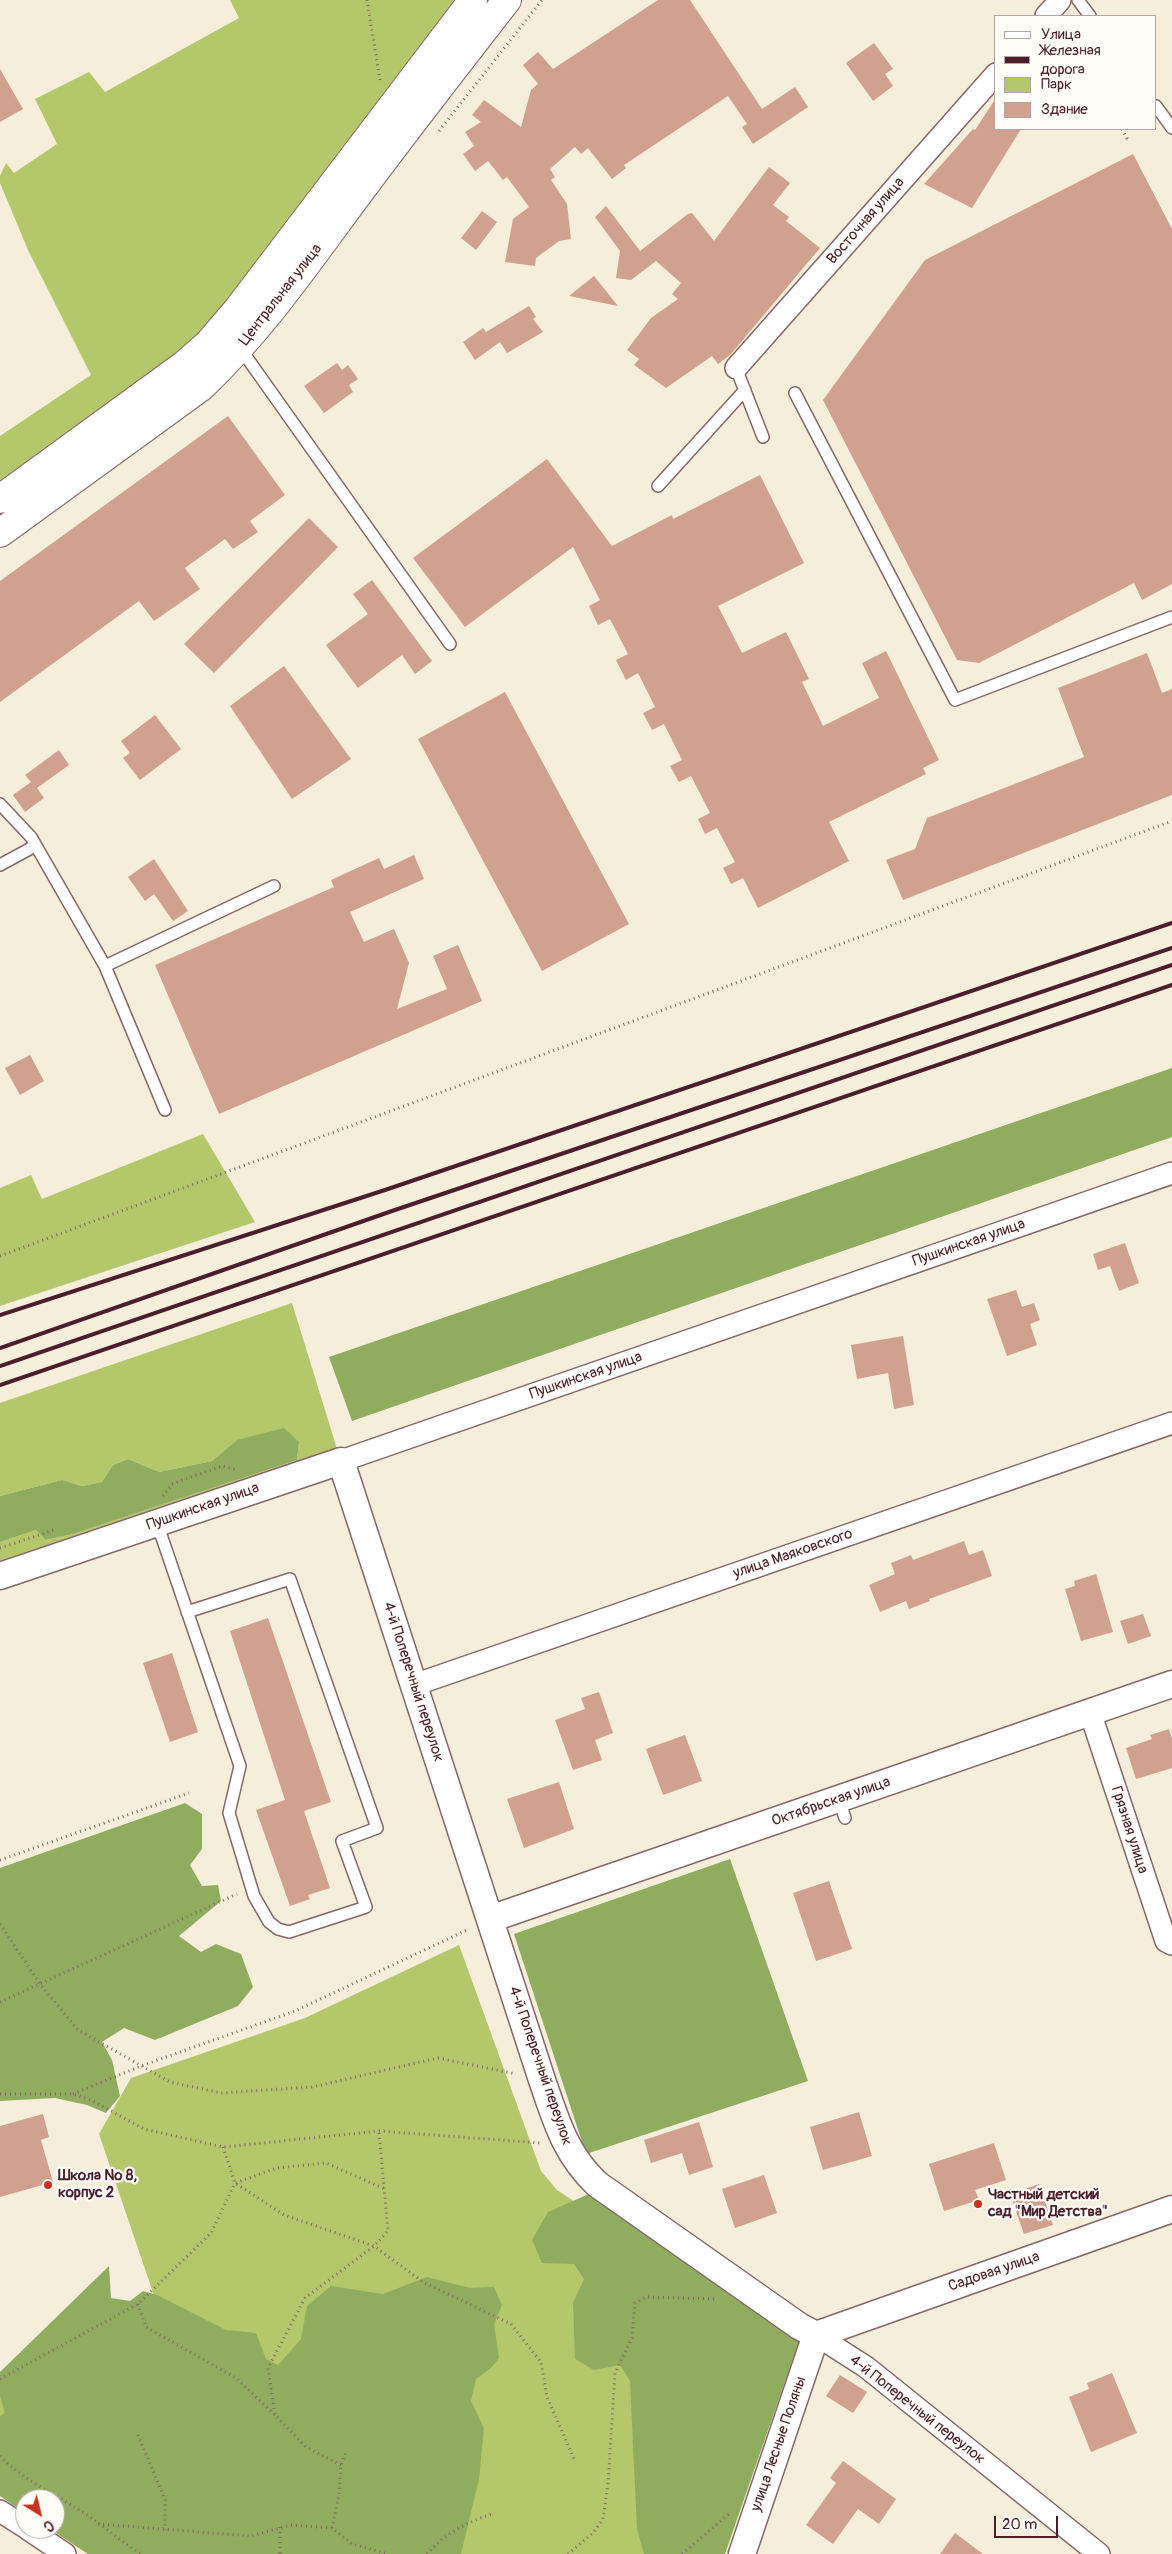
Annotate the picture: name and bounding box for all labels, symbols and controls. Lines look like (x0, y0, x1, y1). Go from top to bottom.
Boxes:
legend (994, 15, 1157, 130)
text: Улица (1041, 25, 1081, 44)
text: Железная дорога (1040, 41, 1101, 79)
text: Парк (1041, 75, 1072, 94)
text: Здание (1041, 100, 1088, 119)
street label: Восточная улица (823, 174, 909, 268)
street label: Центральная улица (236, 241, 326, 349)
street label: Пушкинская улица (910, 1215, 1028, 1271)
street label: Пушкинская улица (527, 1348, 645, 1404)
street label: Пушкинская улица (144, 1479, 262, 1535)
street label: улица Маяковского (731, 1525, 855, 1583)
street label: 4-й Поперечный переулок (379, 1600, 447, 1764)
street label: Октябрьская улица (769, 1773, 893, 1831)
street label: Грязная улица (1106, 1784, 1152, 1876)
street label: 4-й Поперечный переулок (504, 1984, 576, 2148)
place label: Школа № 8, корпус 2 (58, 2167, 137, 2202)
marker: Школа № 8, корпус 2 (42, 2179, 54, 2191)
place label: Частный детский сад "Мир Детства" (988, 2186, 1108, 2221)
marker: Частный детский сад "Мир Детства" (972, 2198, 984, 2210)
street label: Садовая улица (946, 2248, 1042, 2296)
street label: 4-й Поперечный переулок (846, 2352, 988, 2468)
street label: улица Лесные Поляны (747, 2374, 811, 2514)
north arrow (15, 2489, 65, 2539)
scale bar (997, 2506, 1061, 2538)
text: 20 m (1002, 2515, 1037, 2534)
text: С (40, 2516, 57, 2535)

